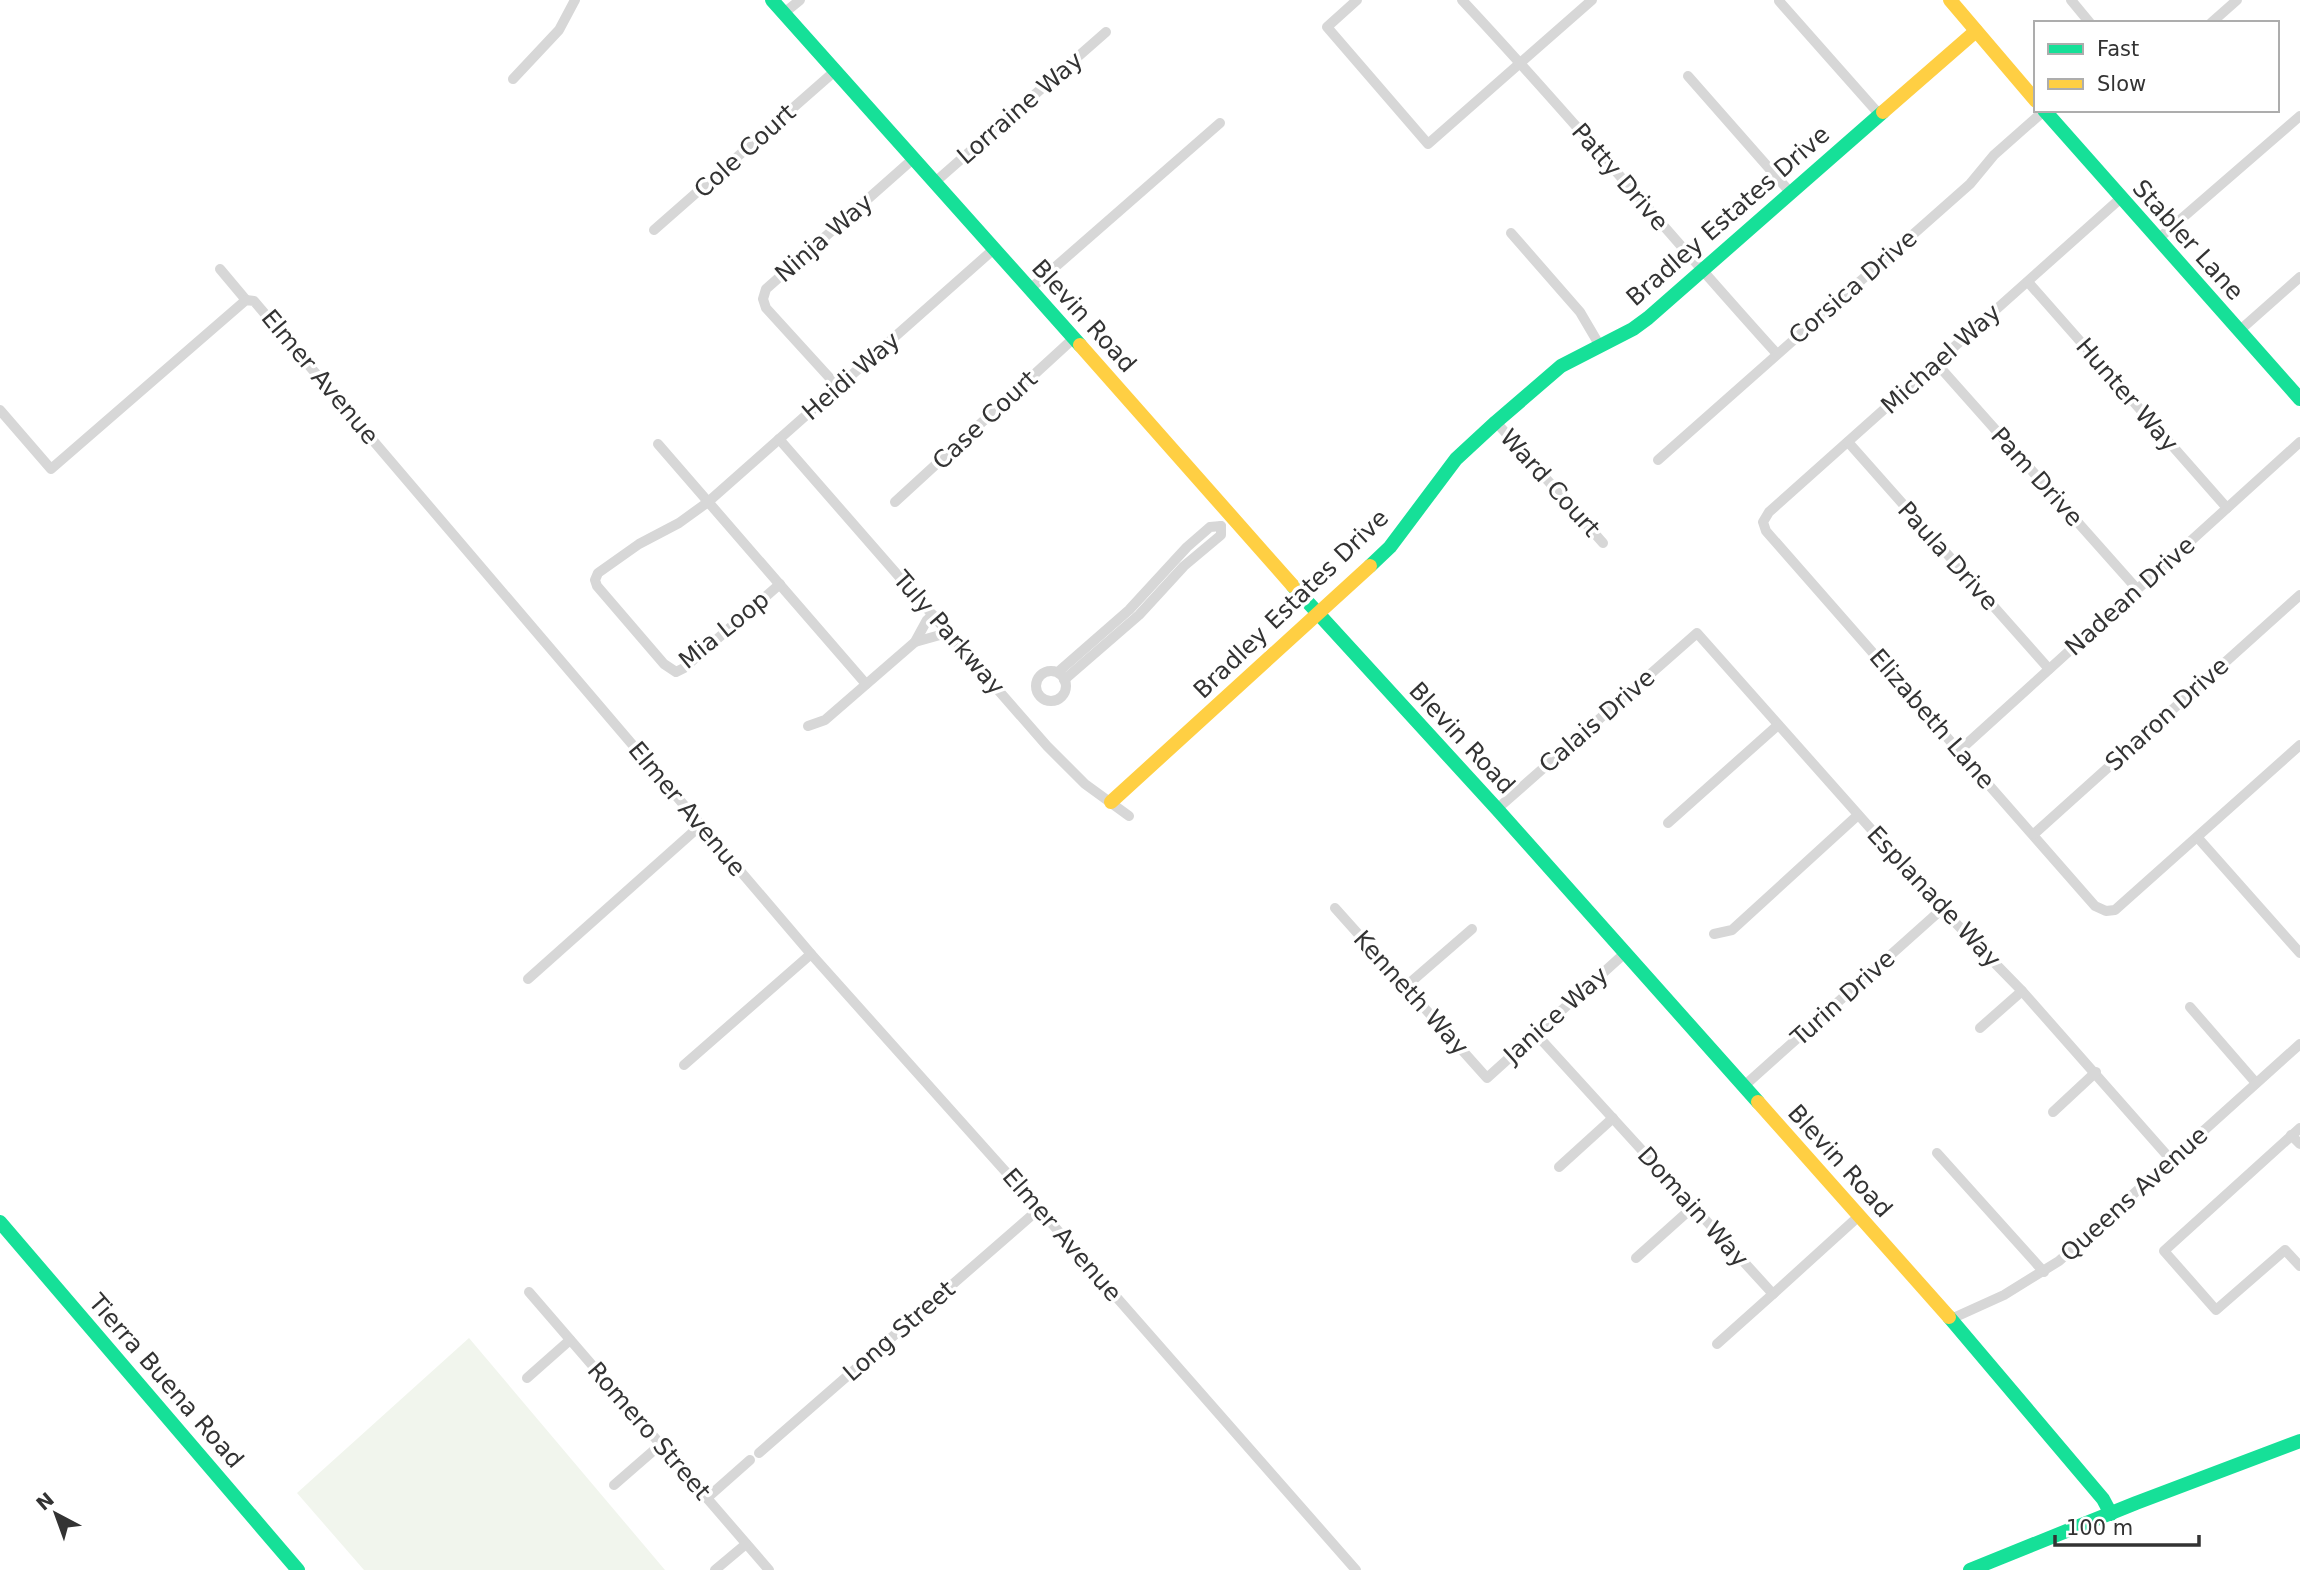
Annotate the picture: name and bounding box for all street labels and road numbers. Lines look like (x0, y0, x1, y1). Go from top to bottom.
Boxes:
street label: Lorraine Way (952, 46, 1088, 170)
street label: Cole Court (689, 98, 801, 204)
street label: Patty Drive (1566, 118, 1674, 236)
street label: Bradley Estates Drive (1621, 120, 1835, 312)
street label: Stabler Lane (2127, 174, 2249, 306)
street label: Ninja Way (770, 188, 878, 288)
street label: Corsica Drive (1783, 224, 1923, 350)
street label: Blevin Road (1026, 254, 1142, 378)
street label: Michael Way (1876, 298, 2006, 420)
street label: Elmer Avenue (256, 304, 384, 450)
street label: Heidi Way (796, 326, 906, 426)
street label: Hunter Way (2070, 333, 2184, 457)
street label: Case Court (927, 365, 1043, 475)
street label: Pam Drive (1985, 422, 2089, 532)
street label: Ward Court (1494, 423, 1606, 543)
street label: Paula Drive (1892, 496, 2004, 616)
street label: Bradley Estates Drive (1188, 504, 1394, 704)
street label: Nadean Drive (2060, 531, 2200, 661)
street label: Tuly Parkway (887, 565, 1010, 701)
street label: Mia Loop (674, 585, 774, 675)
street label: Elizabeth Lane (1864, 643, 2000, 795)
street label: Sharon Drive (2100, 651, 2234, 777)
street label: Calais Drive (1534, 663, 1660, 779)
street label: Blevin Road (1403, 677, 1521, 799)
street label: Elmer Avenue (623, 736, 751, 882)
street label: Esplanade Way (1861, 821, 2007, 973)
street label: Kenneth Way (1348, 925, 1474, 1061)
street label: Turin Drive (1785, 944, 1901, 1052)
street label: Janice Way (1497, 961, 1614, 1070)
street label: Blevin Road (1782, 1099, 1898, 1223)
street label: Queens Avenue (2055, 1121, 2213, 1267)
street label: Domain Way (1632, 1141, 1754, 1273)
street label: Elmer Avenue (997, 1163, 1127, 1307)
street label: Long Street (837, 1275, 961, 1387)
street label: Tierra Buena Road (82, 1288, 249, 1474)
street label: Romero Street (582, 1357, 716, 1505)

